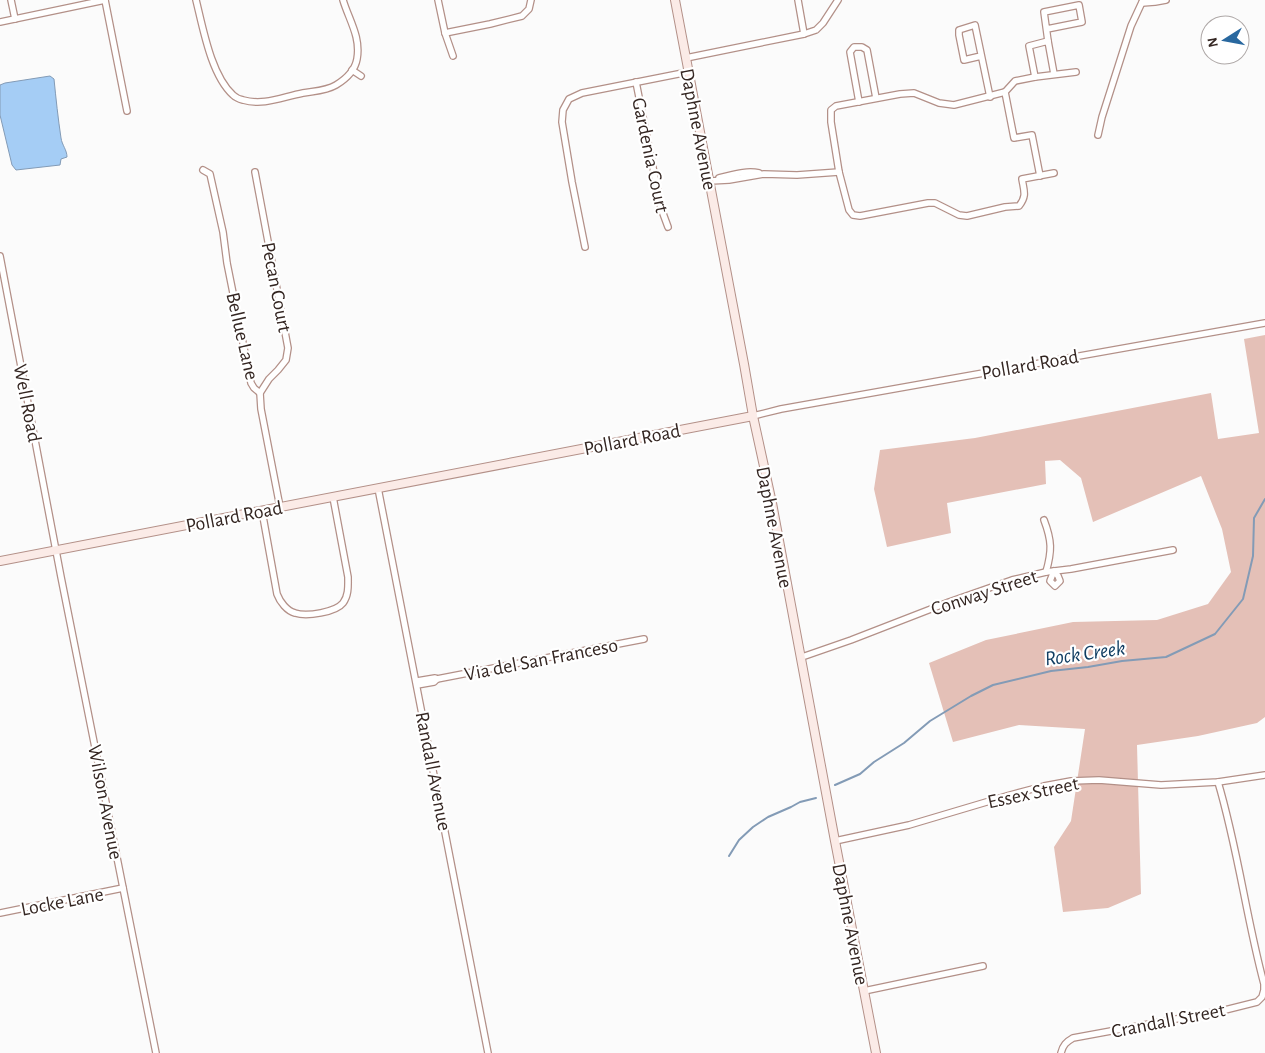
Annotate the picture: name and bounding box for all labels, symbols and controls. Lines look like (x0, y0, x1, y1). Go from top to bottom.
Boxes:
north arrow (1200, 15, 1250, 65)
text: N (1205, 36, 1221, 48)
street label: Daphne Avenue (676, 67, 720, 192)
street label: Gardenia Court (628, 96, 672, 215)
street label: Pecan Court (257, 240, 295, 335)
street label: Bellue Lane (222, 290, 262, 382)
street label: Pollard Road (980, 347, 1080, 383)
street label: Well Road (10, 362, 44, 444)
street label: Pollard Road (582, 421, 682, 459)
street label: Daphne Avenue (752, 465, 796, 590)
street label: Pollard Road (184, 498, 284, 536)
street label: Conway Street (929, 566, 1041, 620)
street label: Via del San Franceso (463, 635, 620, 685)
water label: Rock Creek (1043, 637, 1127, 670)
street label: Randall Avenue (412, 710, 454, 833)
street label: Wilson Avenue (84, 743, 126, 861)
street label: Essex Street (986, 773, 1081, 812)
street label: Daphne Avenue (828, 862, 872, 987)
street label: Locke Lane (19, 884, 105, 920)
street label: Crandall Street (1110, 1000, 1227, 1042)

